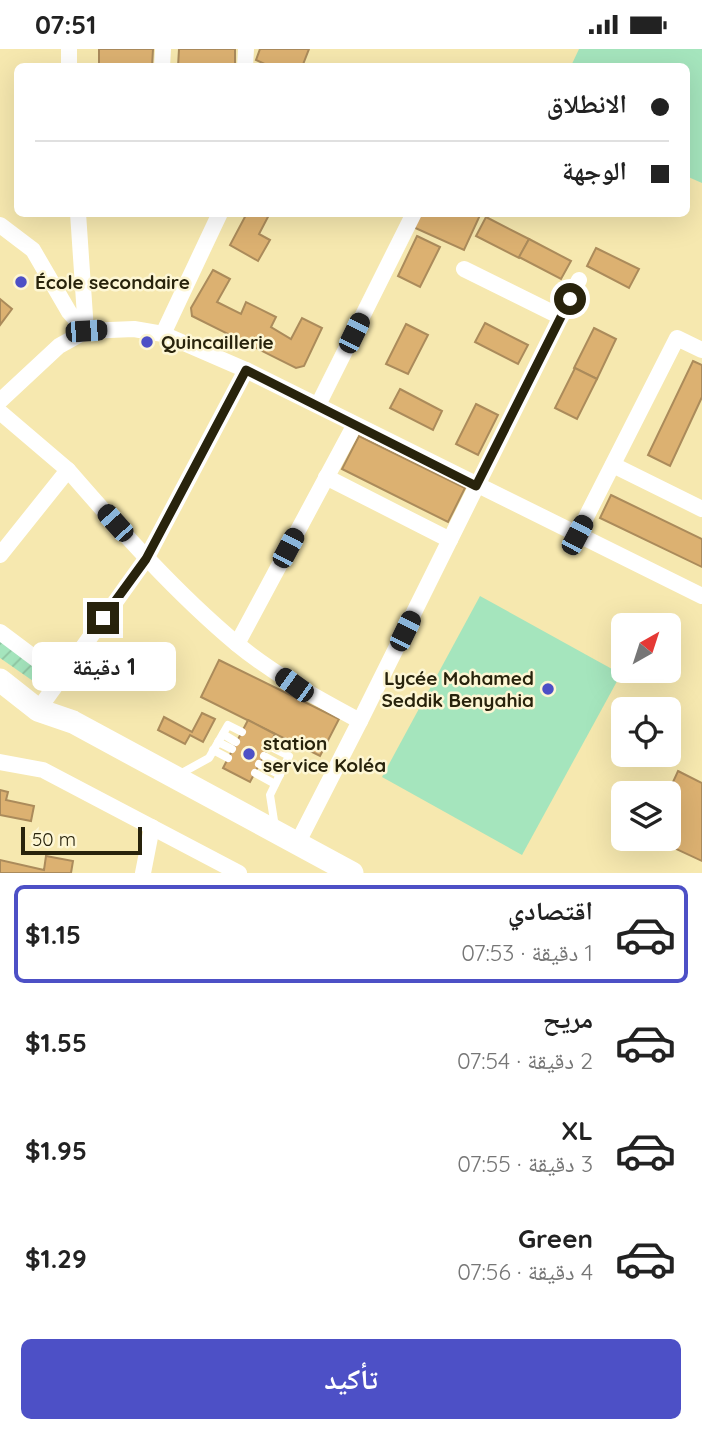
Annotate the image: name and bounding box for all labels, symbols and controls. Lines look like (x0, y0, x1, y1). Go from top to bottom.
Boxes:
text: 07:51 (35, 8, 96, 41)
text: الانطلاق (547, 87, 627, 120)
text: الوجهة (562, 154, 627, 187)
place label: École secondaire (35, 270, 190, 294)
marker: École secondaire (13, 274, 29, 290)
route start (554, 283, 586, 315)
car (336, 310, 373, 356)
car (65, 319, 108, 343)
place label: Quincaillerie (161, 330, 274, 354)
marker: Quincaillerie (139, 334, 155, 350)
car (94, 500, 137, 546)
car (558, 512, 597, 558)
car (269, 525, 308, 571)
route end (87, 602, 119, 634)
car (387, 608, 424, 654)
north arrow (611, 613, 681, 683)
map controls (611, 613, 681, 851)
callout: 1 دقيقة (31, 643, 175, 691)
text: 1 دقيقة (72, 652, 136, 681)
car (271, 664, 318, 706)
place label: Lycée Mohamed Seddik Benyahia (381, 666, 534, 712)
marker: Lycée Mohamed Seddik Benyahia (540, 681, 556, 697)
button: locate (611, 697, 681, 767)
place label: station service Koléa (263, 731, 386, 777)
marker: station service Koléa (241, 746, 257, 762)
button: layers (611, 781, 681, 851)
scale bar (21, 824, 142, 856)
text: 50 m (32, 827, 76, 851)
text: اقتصادي (508, 894, 593, 927)
icon: car (614, 903, 677, 966)
text: $1.15 (25, 918, 81, 951)
text: 1 دقيقة · 07:53 (461, 938, 593, 967)
text: مريح (543, 1002, 593, 1035)
icon: car (614, 1011, 677, 1074)
text: $1.55 (25, 1026, 87, 1059)
text: 2 دقيقة · 07:54 (457, 1046, 593, 1075)
text: XL (561, 1114, 593, 1147)
icon: car (614, 1119, 677, 1182)
text: $1.95 (25, 1134, 87, 1167)
text: 3 دقيقة · 07:55 (457, 1149, 593, 1178)
text: Green (518, 1222, 593, 1255)
icon: car (614, 1227, 677, 1290)
text: $1.29 (25, 1242, 87, 1275)
text: 4 دقيقة · 07:56 (457, 1257, 593, 1286)
button: تأكيد (21, 1339, 681, 1419)

